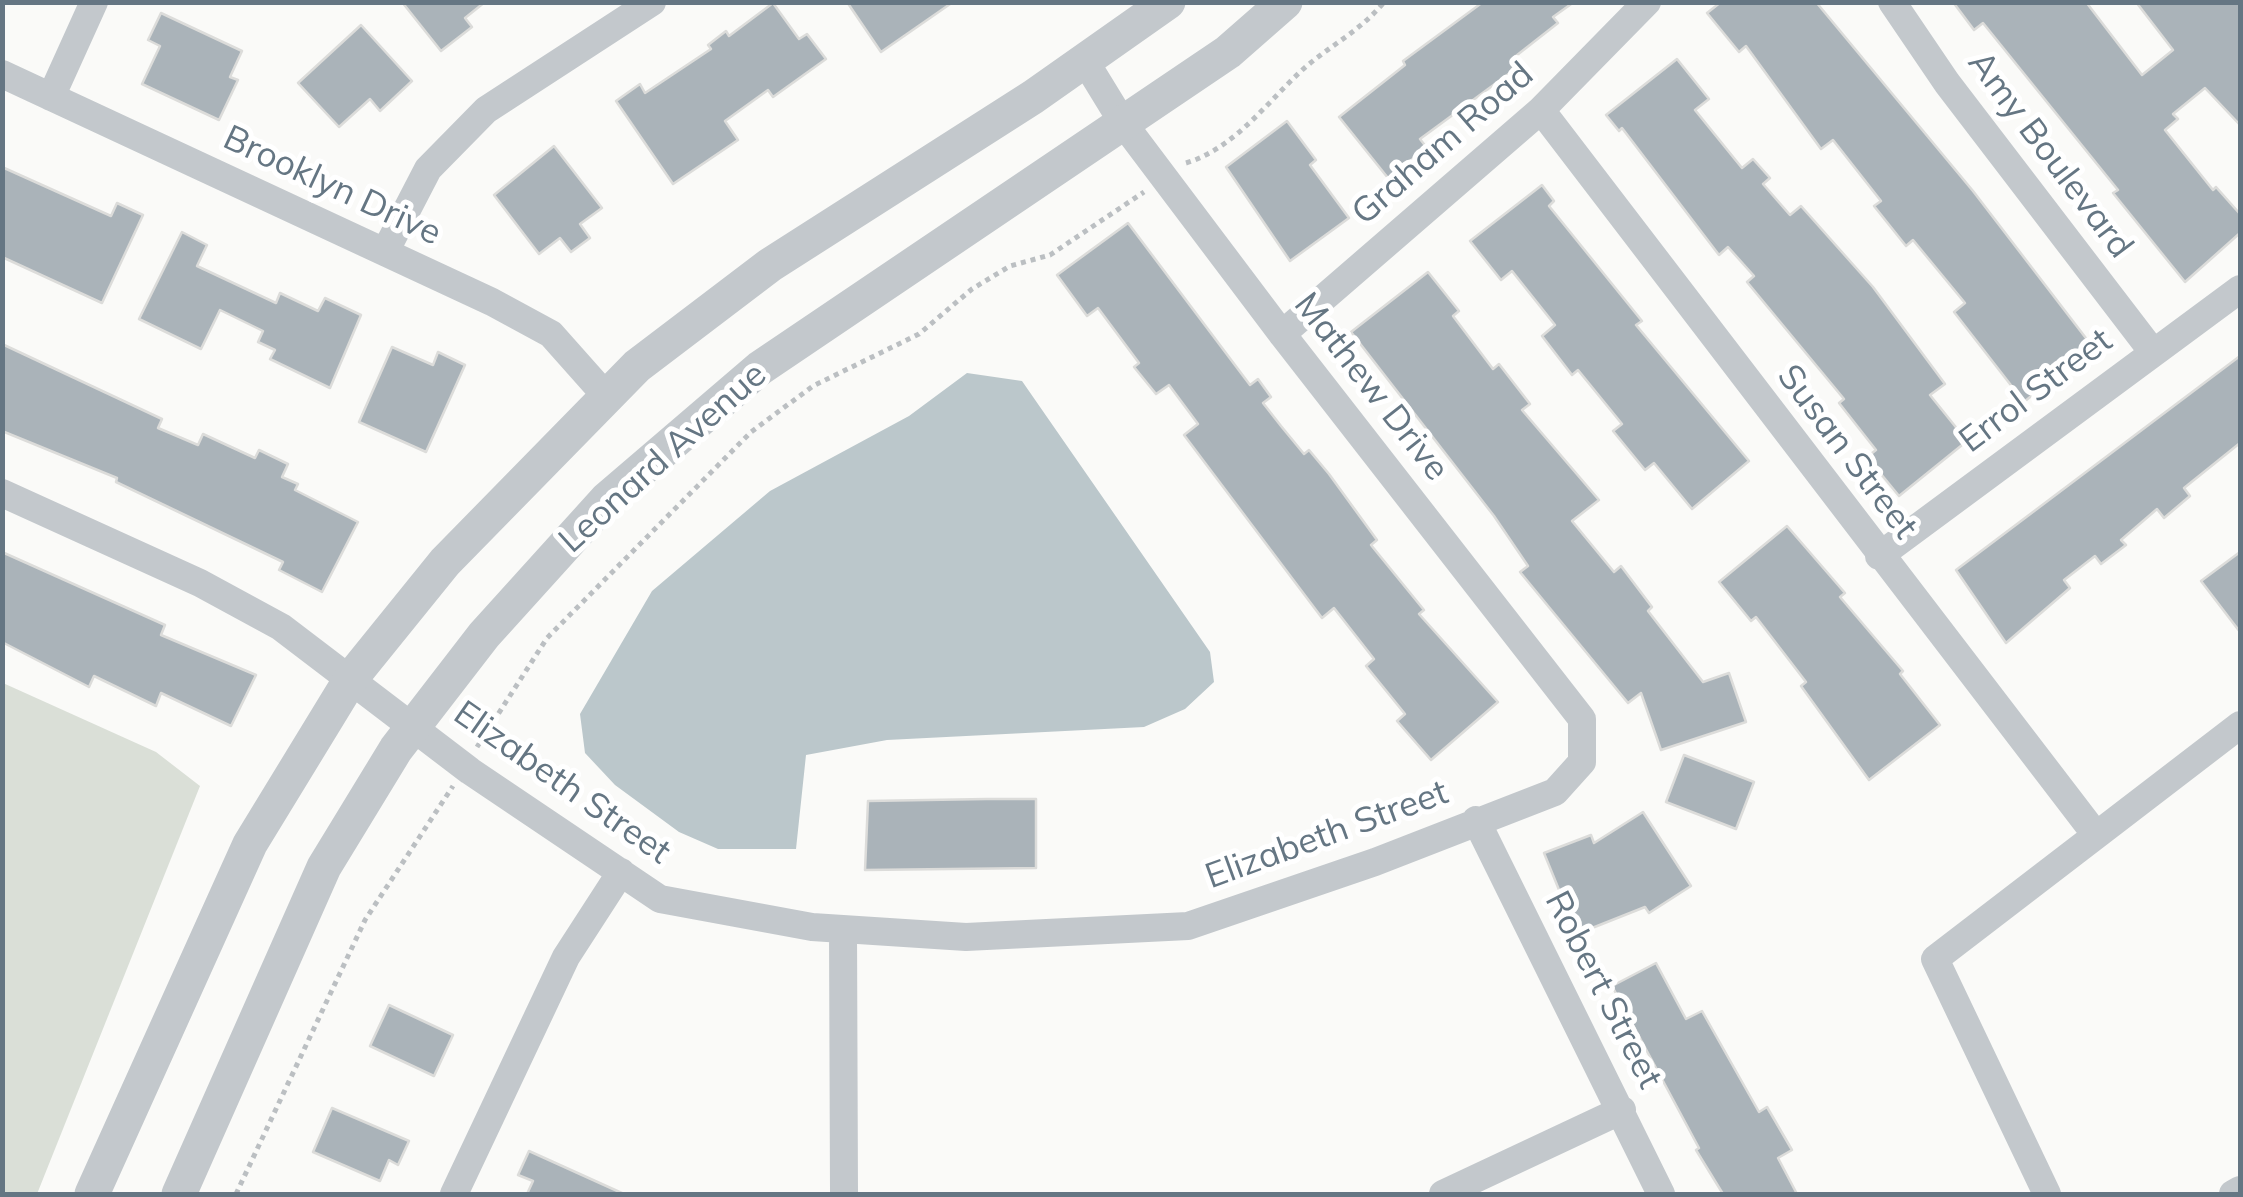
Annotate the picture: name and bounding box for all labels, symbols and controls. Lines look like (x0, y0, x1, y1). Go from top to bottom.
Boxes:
street label: Amy Boulevard (1959, 43, 2141, 267)
street label: Graham Road (1344, 54, 1542, 234)
street label: Brooklyn Drive (216, 117, 448, 255)
street label: Mathew Drive (1285, 285, 1457, 489)
street label: Errol Street (1951, 320, 2121, 462)
street label: Leonard Avenue (551, 354, 775, 562)
street label: Susan Street (1768, 357, 1926, 547)
street label: Elizabeth Street (446, 693, 678, 873)
street label: Elizabeth Street (1200, 772, 1454, 898)
street label: Robert Street (1535, 884, 1671, 1096)

